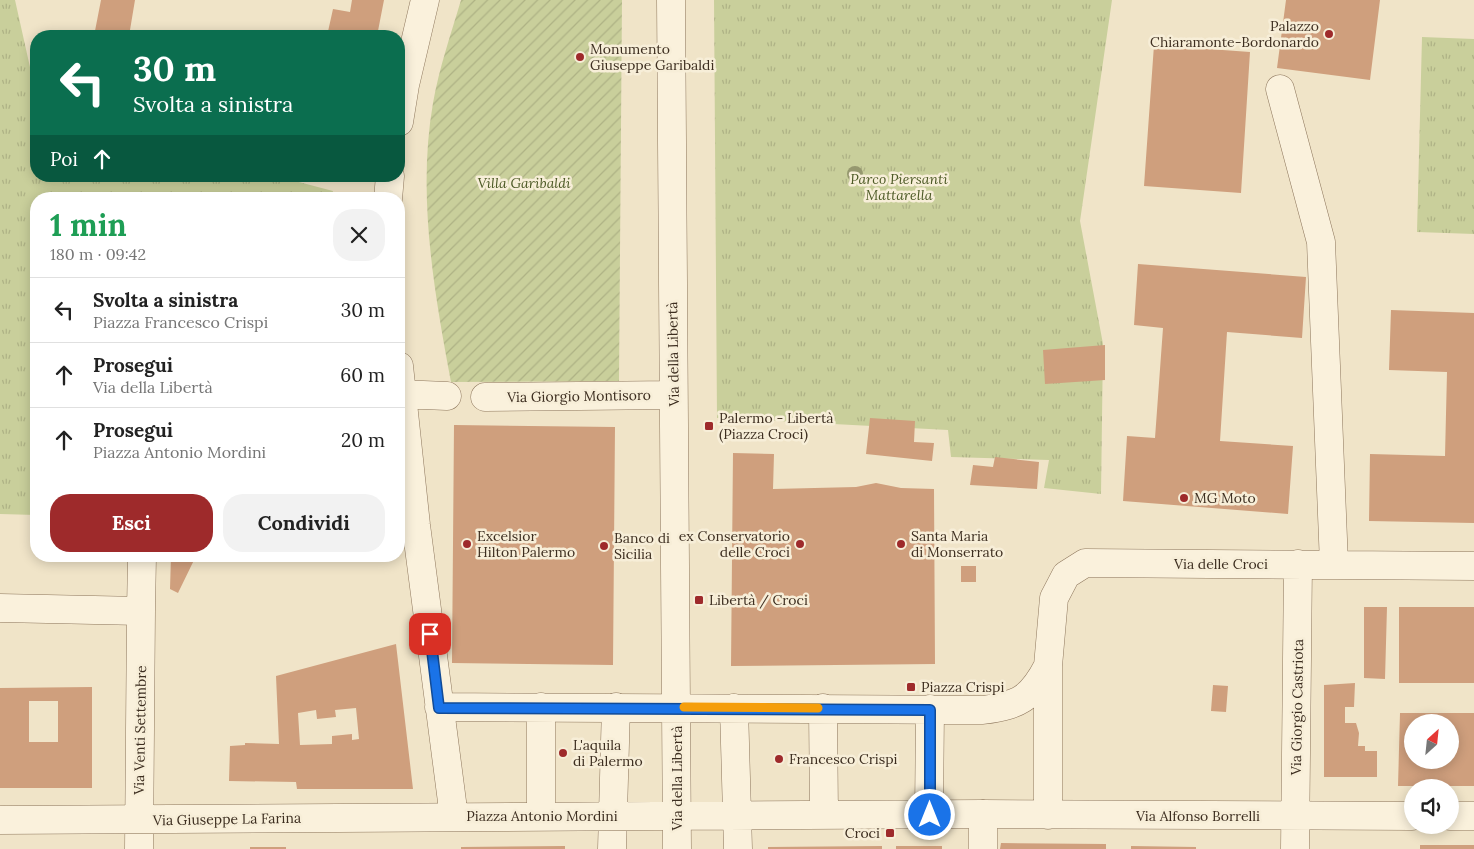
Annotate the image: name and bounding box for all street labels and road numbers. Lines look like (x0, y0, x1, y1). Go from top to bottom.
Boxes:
street label: Via della Libertà (663, 301, 683, 408)
street label: Via Giorgio Montisoro (506, 386, 651, 406)
street label: Via delle Croci (1173, 555, 1268, 573)
street label: Via Giorgio Castriota (1287, 639, 1307, 776)
street label: Via Venti Settembre (130, 665, 150, 796)
street label: Via della Libertà (668, 726, 686, 831)
street label: Piazza Antonio Mordini (466, 807, 618, 825)
street label: Via Alfonso Borrelli (1135, 807, 1260, 825)
street label: Via Giuseppe La Farina (152, 809, 301, 829)

